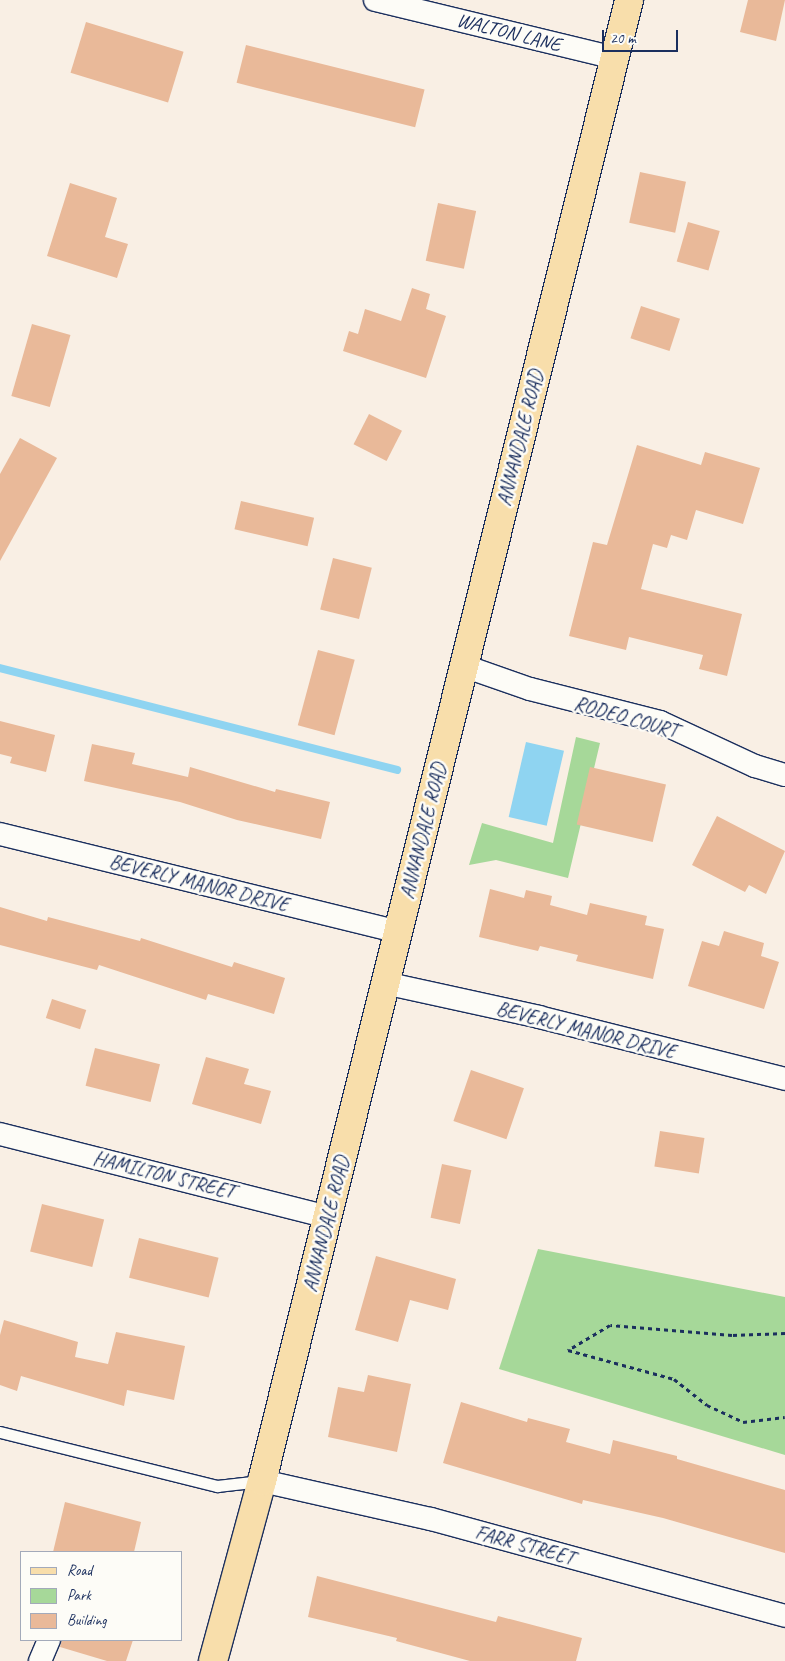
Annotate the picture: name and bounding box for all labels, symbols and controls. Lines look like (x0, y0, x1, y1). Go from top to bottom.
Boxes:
street label: WALTON LANE (454, 7, 564, 57)
scale bar (605, 20, 681, 52)
text: 20 m (610, 29, 636, 48)
street label: ANNANDALE ROAD (491, 367, 549, 509)
street label: RODEO COURT (572, 691, 680, 743)
street label: ANNANDALE ROAD (394, 760, 452, 902)
street label: BEVERLY MANOR DRIVE (107, 849, 291, 917)
street label: BEVERLY MANOR DRIVE (494, 996, 678, 1064)
street label: HAMILTON STREET (91, 1146, 237, 1204)
street label: ANNANDALE ROAD (297, 1153, 355, 1295)
street label: FARR STREET (473, 1520, 577, 1570)
legend (20, 1551, 182, 1641)
text: Road (67, 1561, 92, 1580)
text: Park (67, 1586, 91, 1605)
text: Building (67, 1611, 106, 1630)

